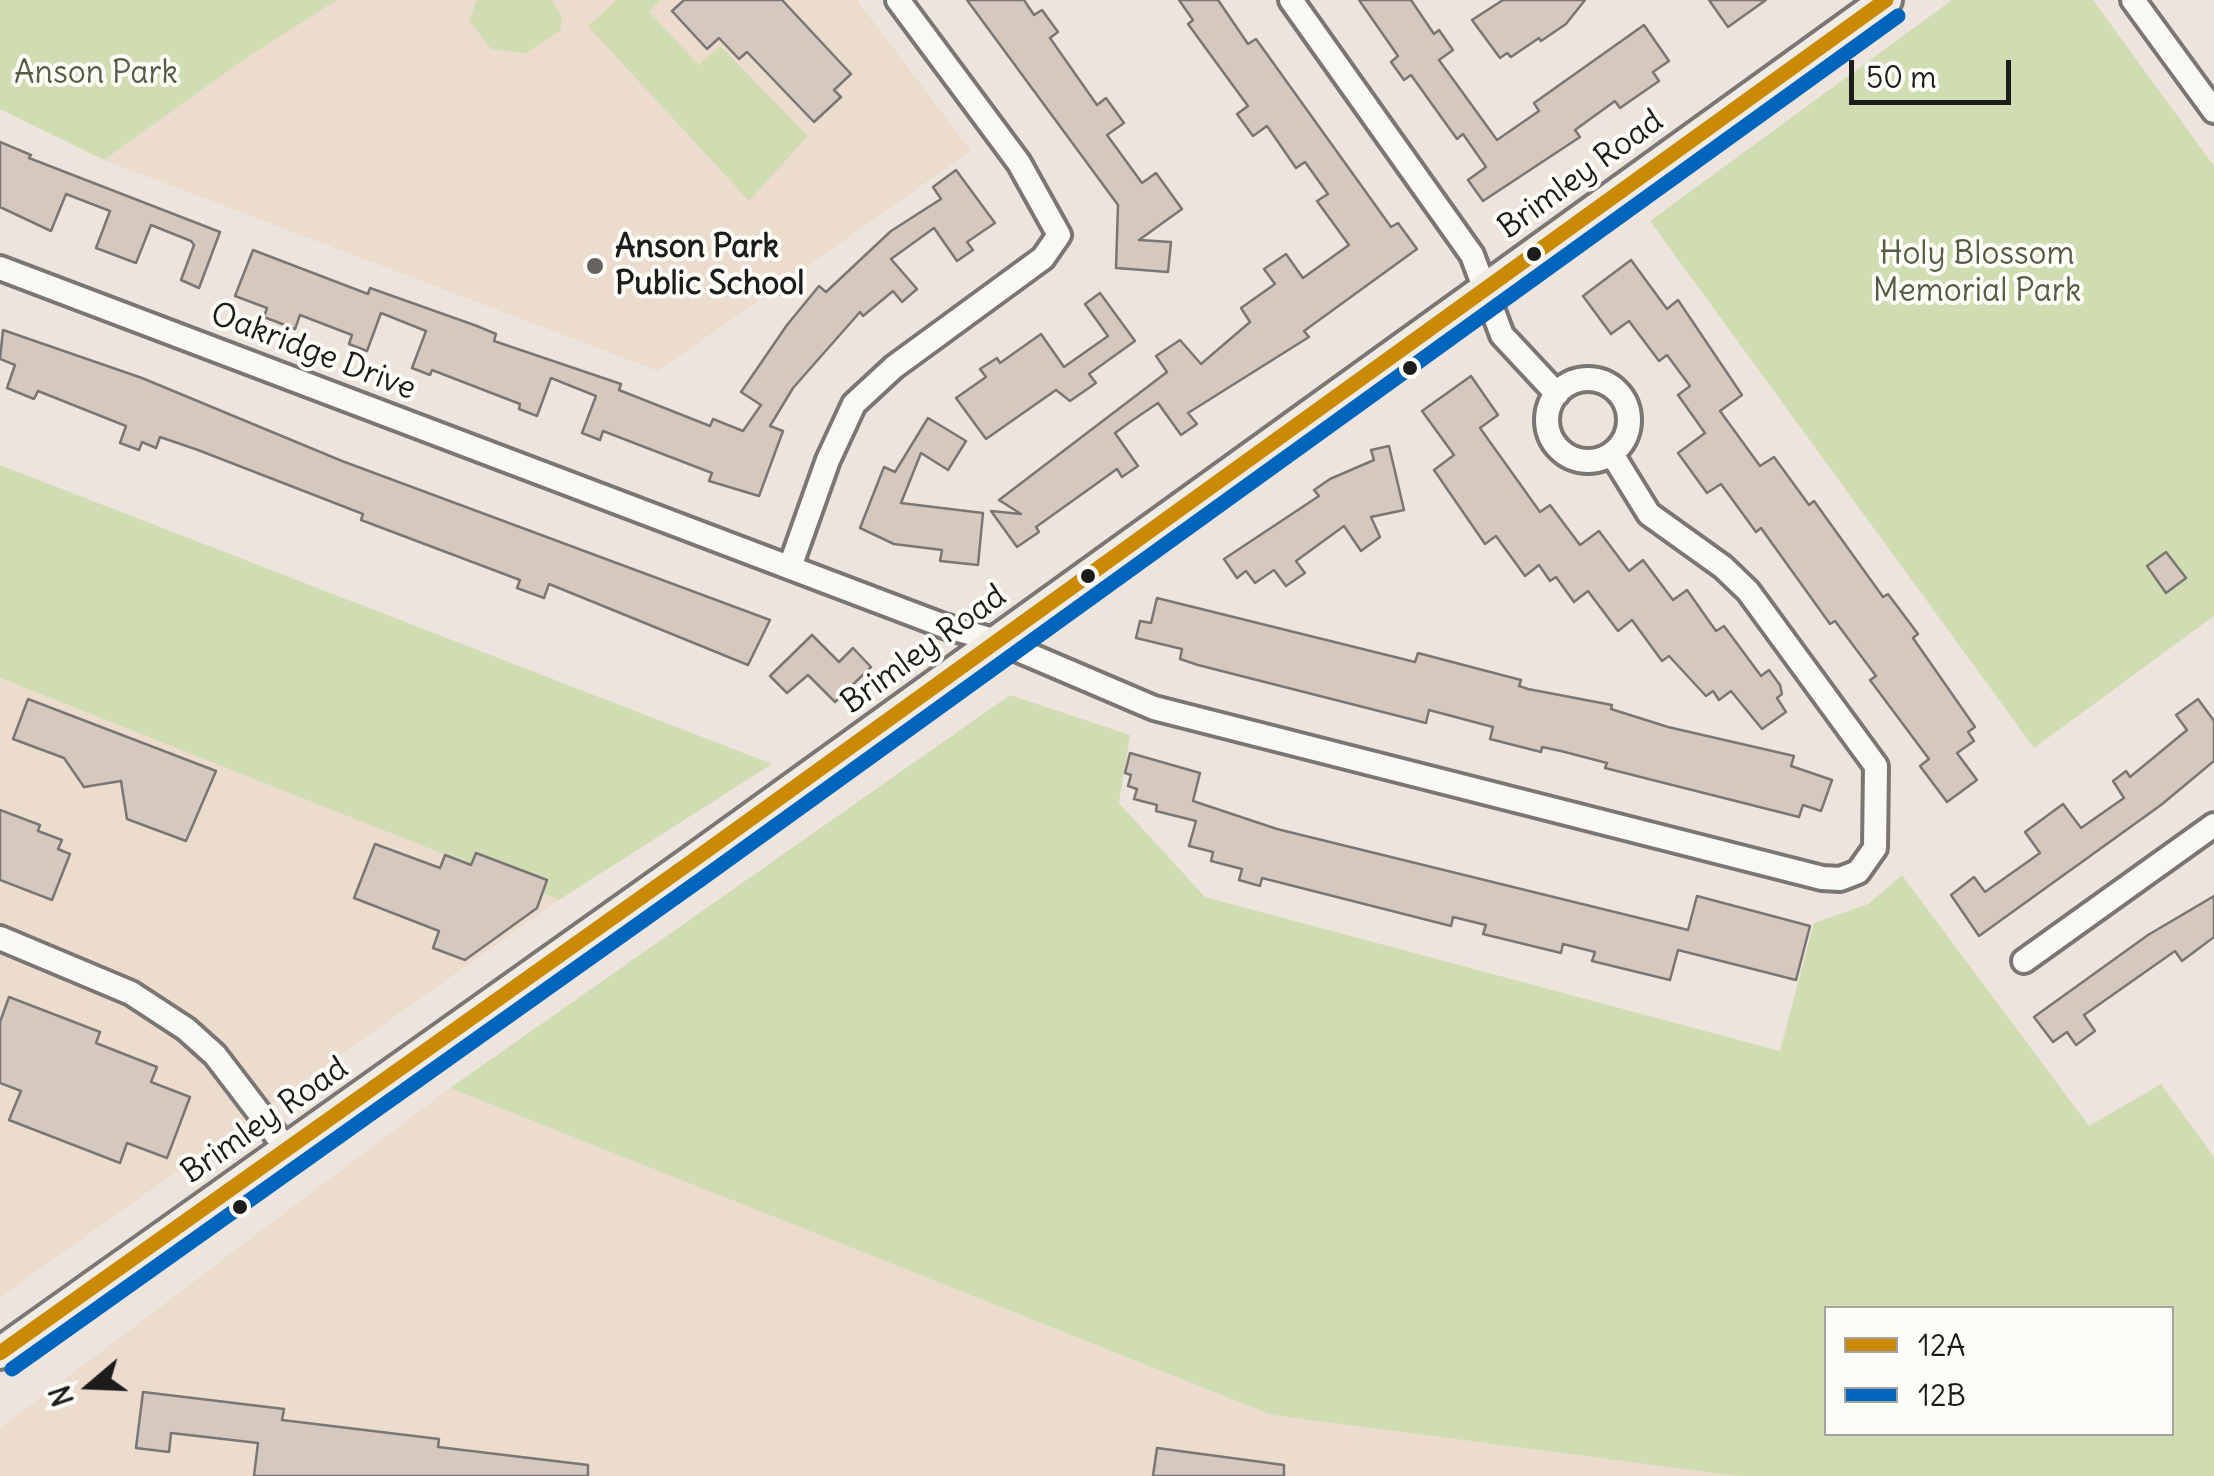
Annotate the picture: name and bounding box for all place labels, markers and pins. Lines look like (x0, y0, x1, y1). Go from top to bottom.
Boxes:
place label: Anson Park Public School (615, 229, 805, 304)
unlabelled marker (1524, 244, 1544, 264)
marker: Anson Park Public School (584, 255, 606, 277)
unlabelled marker (1400, 358, 1420, 378)
unlabelled marker (1078, 566, 1098, 586)
unlabelled marker (230, 1197, 250, 1217)

